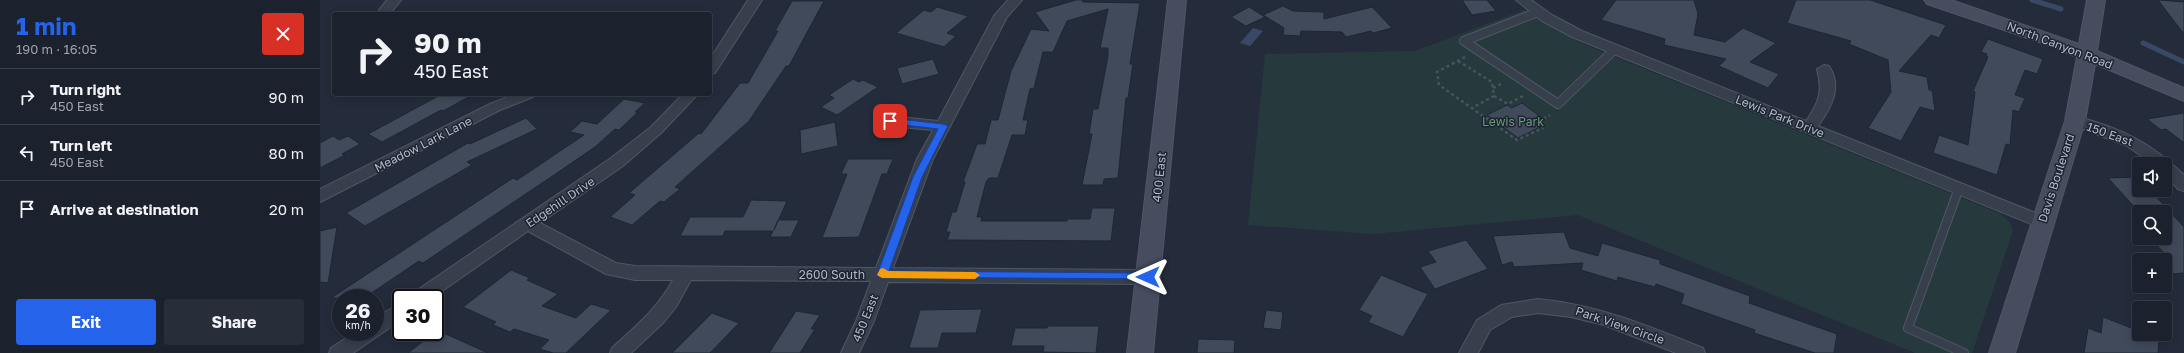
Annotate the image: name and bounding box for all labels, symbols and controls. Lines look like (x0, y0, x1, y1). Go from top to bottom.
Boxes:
text: 1 min (16, 11, 76, 40)
button: close (262, 13, 304, 55)
street label: North Canyon Road (2005, 18, 2115, 72)
text: 90 m (414, 26, 481, 59)
icon: right (348, 28, 400, 80)
text: 190 m · 16:05 (16, 41, 97, 57)
text: 450 East (414, 60, 489, 82)
text: Turn right (50, 80, 121, 98)
icon: right (16, 86, 38, 108)
text: 90 m (269, 88, 304, 106)
street label: Lewis Park Drive (1733, 91, 1827, 141)
text: 450 East (50, 98, 104, 114)
pin (873, 104, 907, 138)
icon: arrive (879, 110, 901, 132)
street label: Meadow Lark Lane (372, 113, 474, 175)
park label: Lewis Park (1482, 114, 1544, 129)
street label: 150 East (2085, 119, 2135, 149)
street label: Davis Boulevard (2035, 132, 2077, 224)
text: Turn left (50, 136, 112, 154)
icon: left (16, 142, 38, 164)
text: 80 m (269, 144, 304, 162)
street label: 400 East (1149, 151, 1169, 203)
text: 450 East (50, 154, 104, 170)
map controls (2132, 157, 2172, 341)
button: sound (2132, 157, 2172, 197)
street label: Edgehill Drive (523, 173, 597, 231)
icon: arrive (16, 198, 38, 220)
text: Arrive at destination (50, 200, 199, 218)
text: 20 m (269, 200, 304, 218)
button: search (2132, 205, 2172, 245)
button: + (2132, 253, 2172, 293)
position arrow (1127, 256, 1169, 298)
street label: 2600 South (799, 267, 865, 282)
speed limit sign: 30 (392, 289, 444, 341)
street label: 450 East (849, 292, 881, 344)
text: 26 (346, 298, 370, 322)
button: Exit (16, 299, 156, 345)
button: Share (164, 299, 304, 345)
button: − (2132, 301, 2172, 341)
street label: Park View Circle (1574, 303, 1666, 347)
text: km/h (345, 319, 371, 331)

